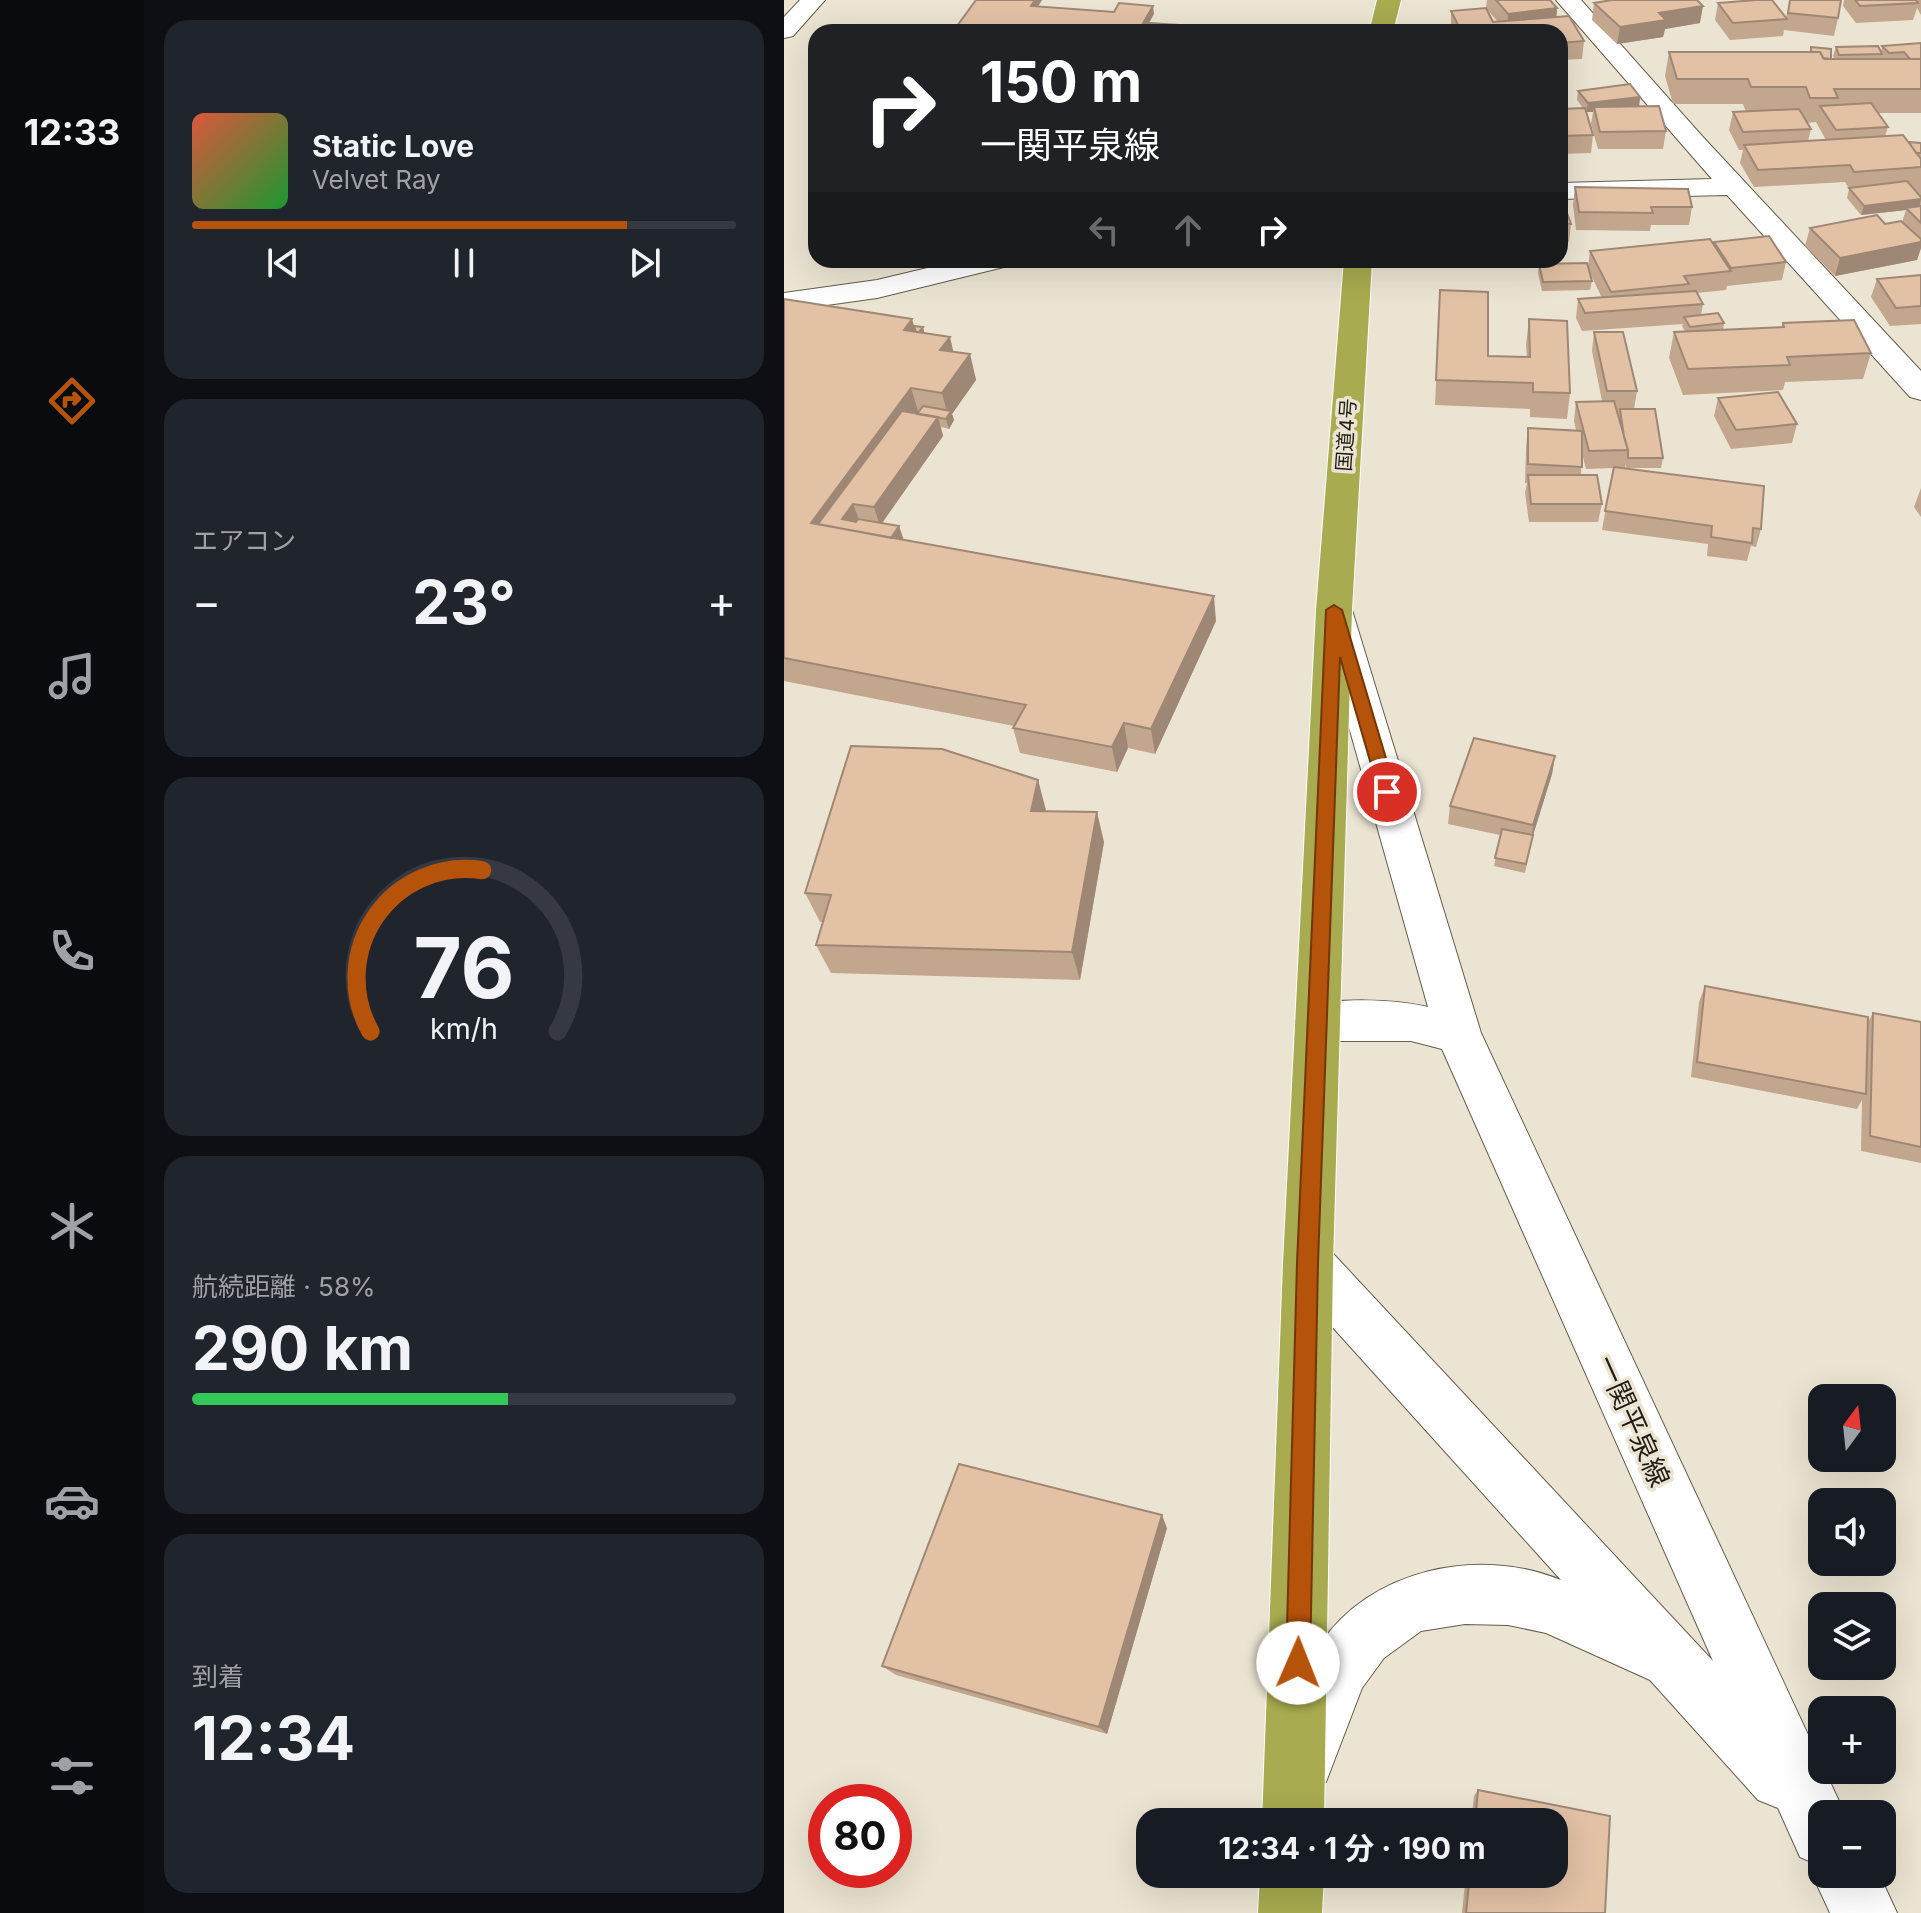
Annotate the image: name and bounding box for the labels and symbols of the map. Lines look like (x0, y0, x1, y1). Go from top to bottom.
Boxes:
street label: 国道4号 (1331, 398, 1361, 472)
pin (1353, 758, 1421, 826)
street label: 一関平泉線 (1589, 1350, 1677, 1492)
north arrow (1808, 1384, 1896, 1472)
position arrow (1256, 1621, 1340, 1705)
speed limit sign: 80 (808, 1784, 912, 1888)

